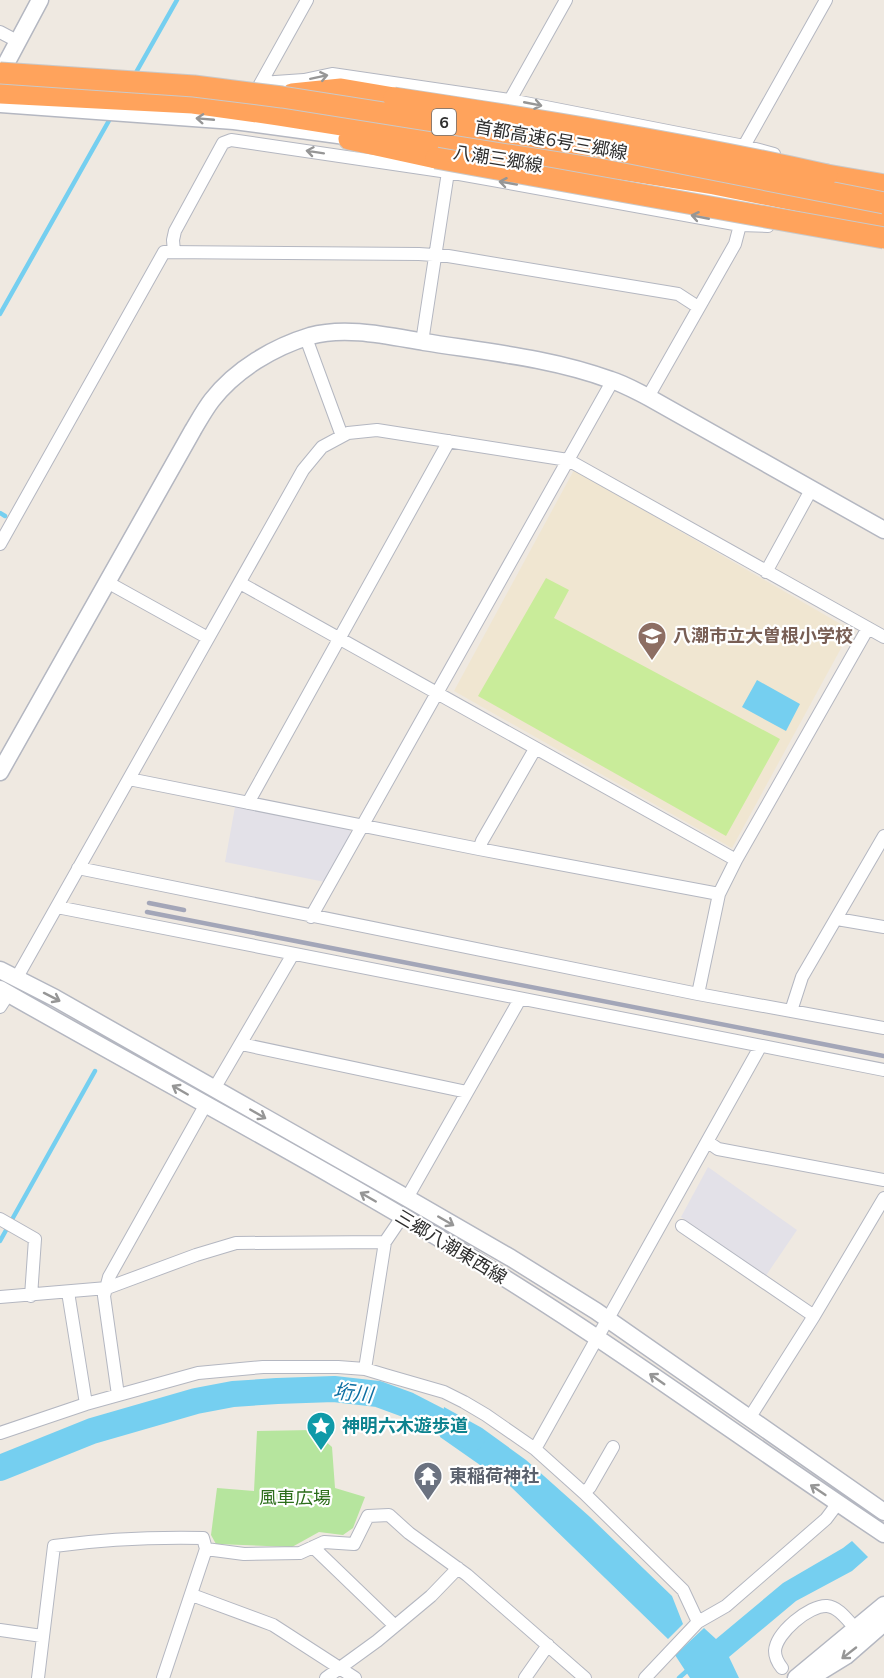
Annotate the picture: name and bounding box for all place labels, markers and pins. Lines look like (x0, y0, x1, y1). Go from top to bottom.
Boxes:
school or university icon: 八潮市立大曽根小学校 (636, 620, 668, 662)
place label: 八潮市立大曽根小学校 (673, 624, 853, 648)
place icon: 神明六木遊歩道 (305, 1410, 337, 1452)
place label: 神明六木遊歩道 (342, 1414, 468, 1438)
temple icon: 東稲荷神社 (412, 1460, 444, 1502)
place label: 東稲荷神社 (449, 1464, 539, 1488)

